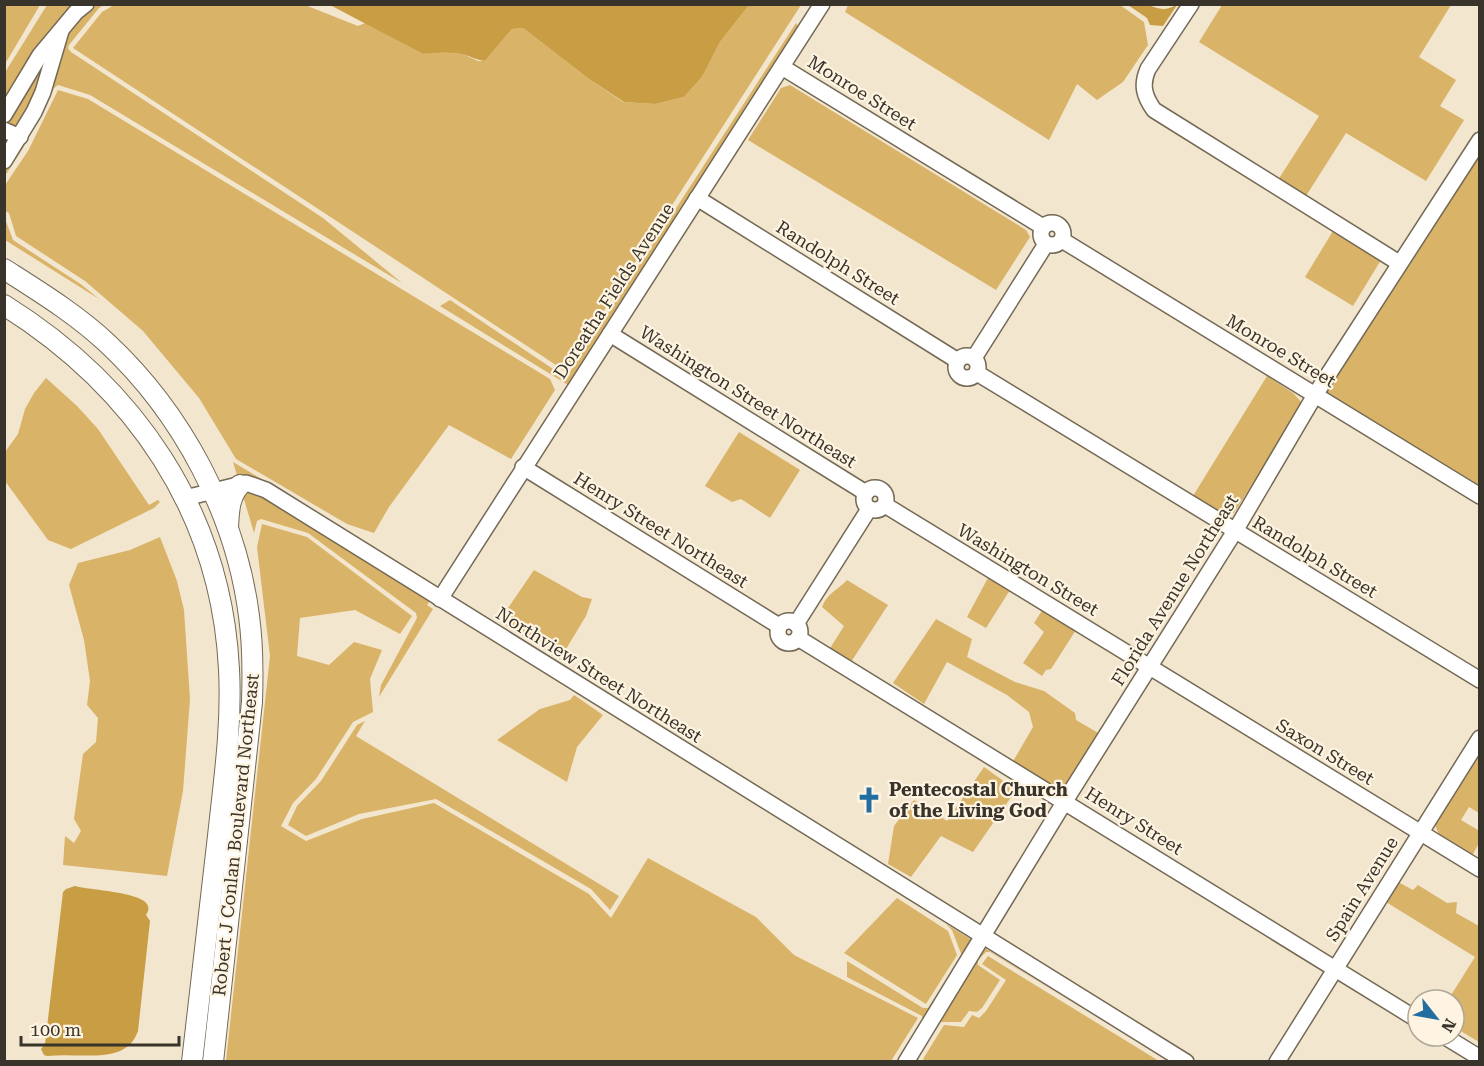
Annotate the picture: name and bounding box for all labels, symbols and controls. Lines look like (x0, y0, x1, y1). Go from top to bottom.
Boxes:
street label: Monroe Street (804, 51, 921, 134)
street label: Doreatha Fields Avenue (549, 199, 678, 383)
street label: Randolph Street (773, 216, 904, 309)
street label: Monroe Street (1223, 310, 1340, 392)
street label: Washington Street Northeast (636, 321, 861, 472)
street label: Henry Street Northeast (570, 467, 753, 592)
street label: Florida Avenue Northeast (1107, 490, 1242, 689)
street label: Randolph Street (1249, 511, 1382, 602)
street label: Washington Street (954, 519, 1103, 620)
street label: Northview Street Northeast (492, 602, 706, 747)
street label: Robert J Conlan Boulevard Northeast (208, 672, 263, 997)
street label: Saxon Street (1273, 714, 1378, 789)
place label: Pentecostal Church of the Living God (889, 779, 1068, 821)
street label: Henry Street (1082, 782, 1187, 859)
church icon: Pentecostal Church of the Living God (854, 785, 884, 815)
street label: Spain Avenue (1321, 833, 1402, 945)
north arrow (1406, 988, 1466, 1048)
scale bar (21, 1009, 178, 1047)
text: N (1437, 1015, 1460, 1036)
text: 100 m (30, 1019, 81, 1040)

